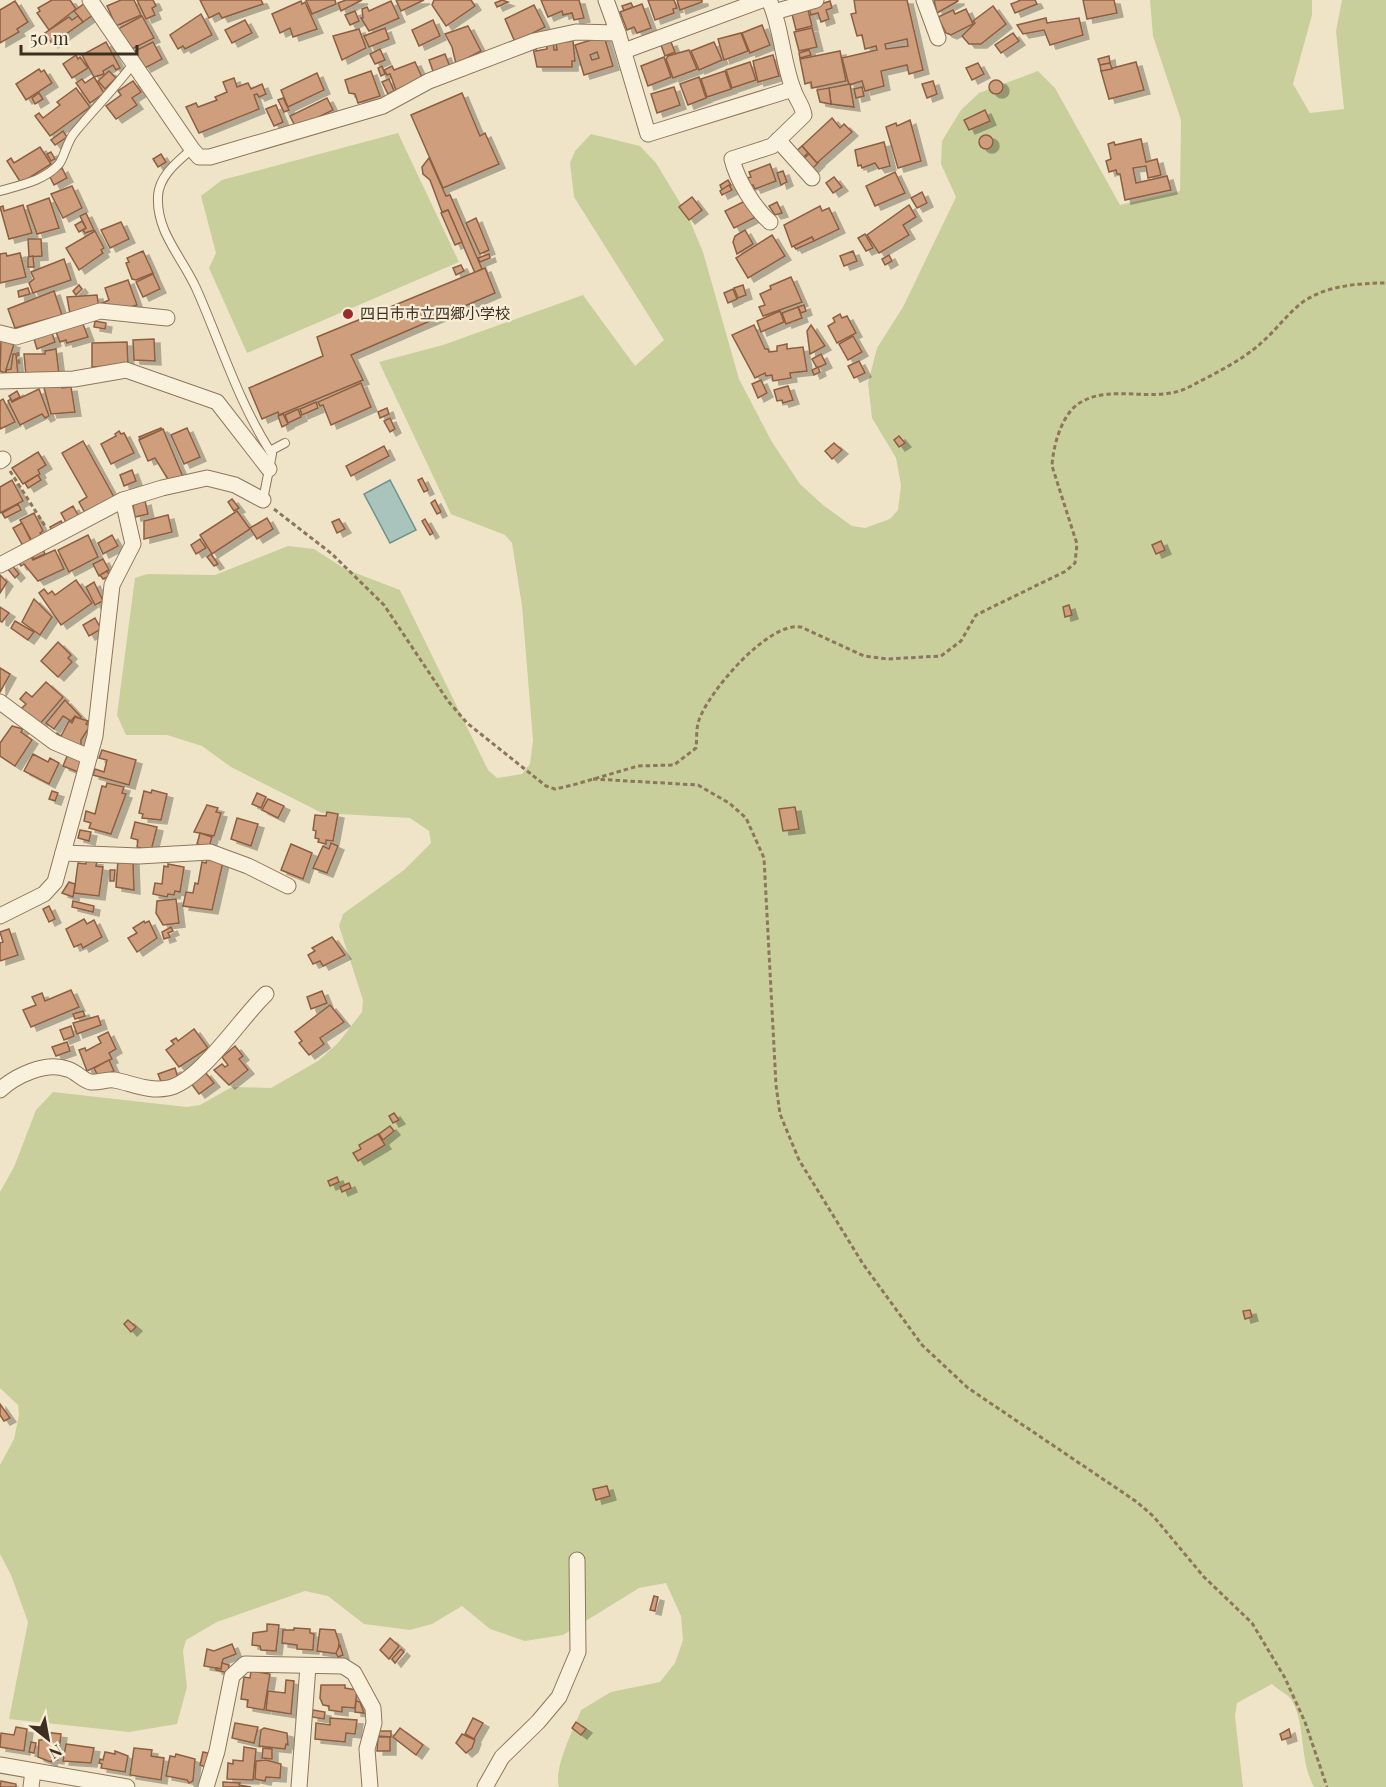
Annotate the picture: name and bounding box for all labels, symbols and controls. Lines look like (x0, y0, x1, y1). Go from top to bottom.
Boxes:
scale bar (21, 18, 136, 56)
text: 50 m (30, 26, 69, 50)
place label: 四日市市立四郷小学校 (360, 303, 510, 323)
marker: 四日市市立四郷小学校 (341, 307, 355, 321)
north arrow (18, 1709, 78, 1769)
text: N (45, 1740, 66, 1764)

